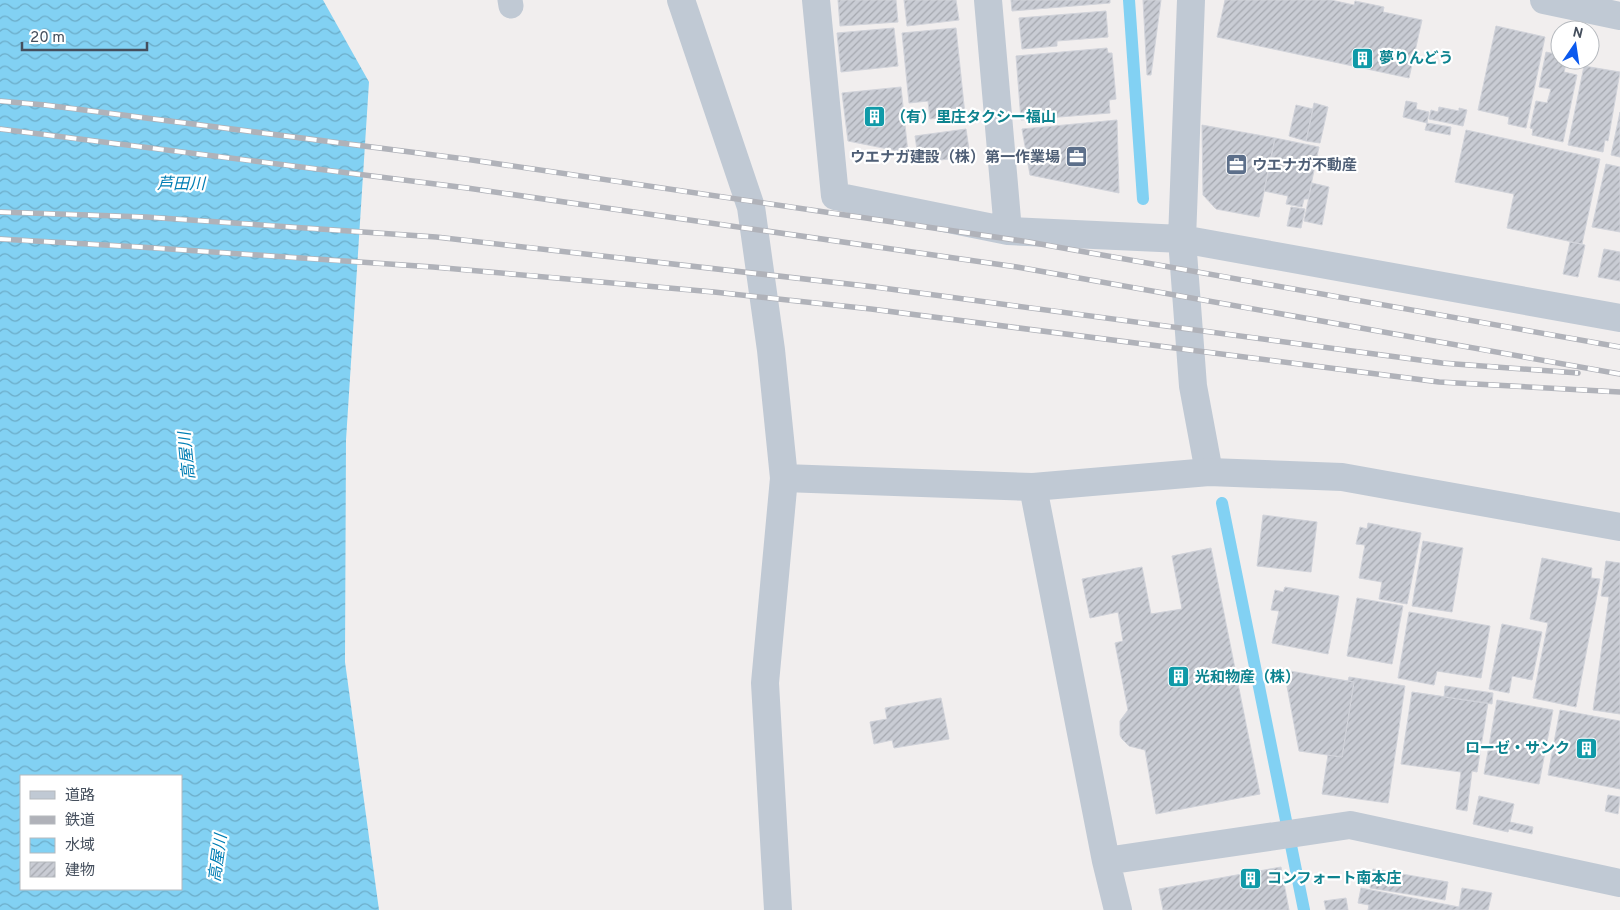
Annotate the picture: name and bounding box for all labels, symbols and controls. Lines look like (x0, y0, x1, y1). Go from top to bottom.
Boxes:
scale bar (22, 20, 148, 52)
north arrow (1550, 20, 1600, 70)
text: N (1571, 24, 1584, 43)
text: 20 m (30, 29, 65, 48)
building icon: 夢りんどう (1351, 46, 1375, 70)
place label: 夢りんどう (1379, 50, 1454, 69)
building icon: （有）里庄タクシー福山 (863, 105, 887, 129)
place label: （有）里庄タクシー福山 (891, 109, 1056, 128)
office icon: ウエナガ建設（株）第一作業場 (1064, 145, 1088, 169)
place label: ウエナガ建設（株）第一作業場 (850, 149, 1060, 168)
office icon: ウエナガ不動産 (1224, 153, 1248, 177)
place label: ウエナガ不動産 (1252, 157, 1357, 176)
water label: 芦田川 (157, 175, 207, 195)
water label: 高屋川 (175, 429, 200, 481)
building icon: 光和物産（株） (1167, 665, 1191, 689)
place label: 光和物産（株） (1195, 669, 1300, 688)
building icon: ローゼ・サンク (1574, 736, 1598, 760)
place label: ローゼ・サンク (1465, 740, 1570, 759)
legend (20, 775, 182, 890)
text: 道路 (65, 787, 95, 806)
text: 鉄道 (65, 812, 95, 831)
water label: 高屋川 (206, 831, 233, 883)
text: 水域 (65, 837, 95, 856)
text: 建物 (65, 862, 95, 881)
building icon: コンフォート南本庄 (1239, 866, 1263, 890)
place label: コンフォート南本庄 (1267, 870, 1402, 889)

